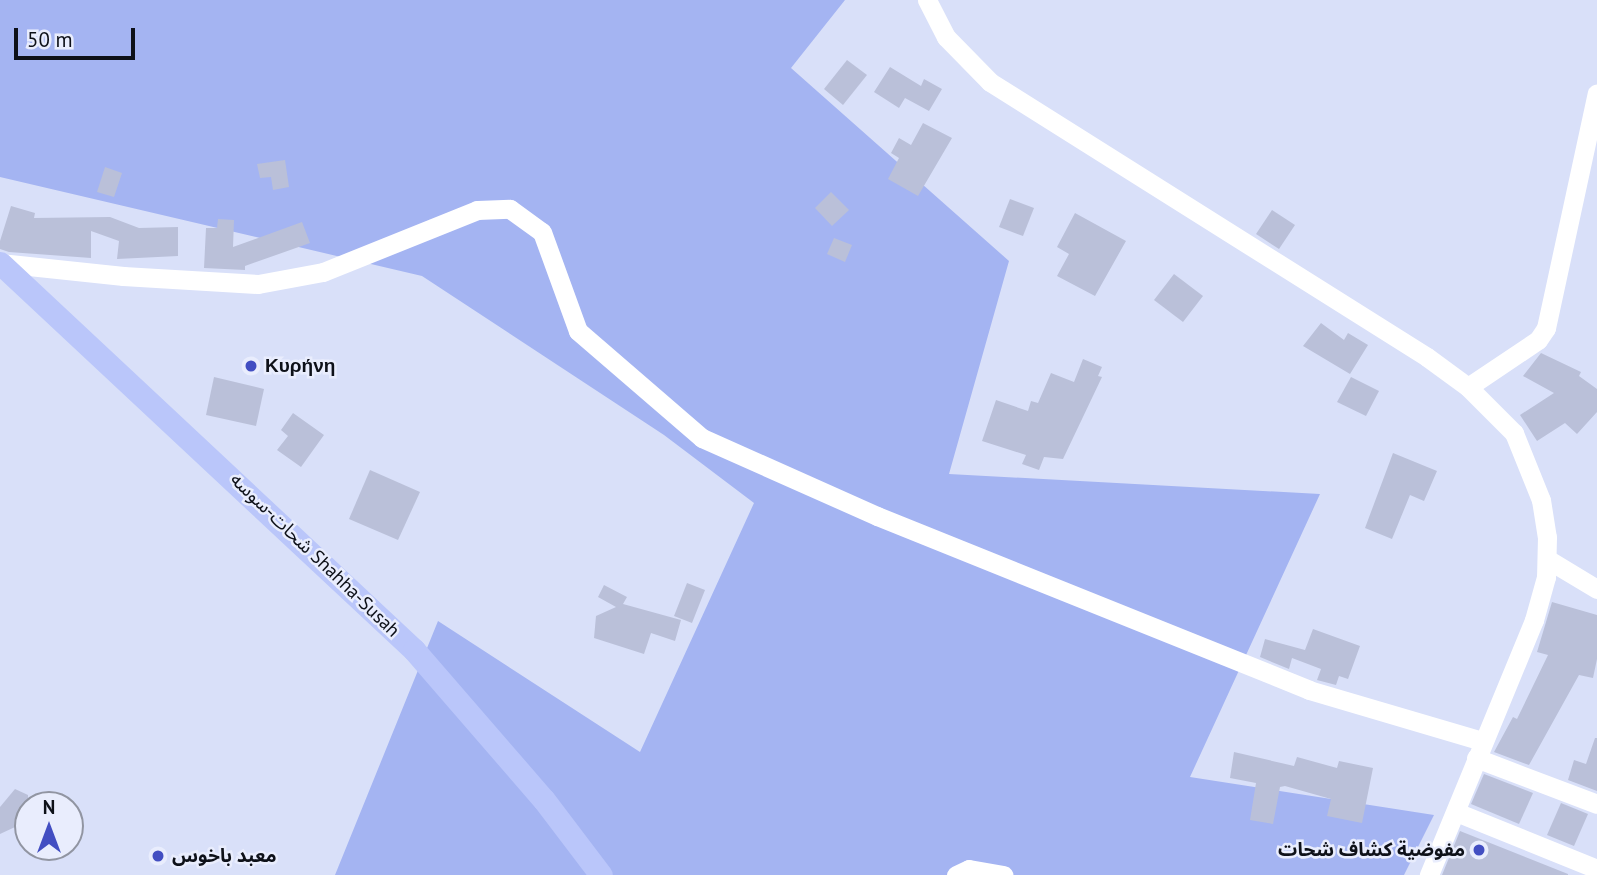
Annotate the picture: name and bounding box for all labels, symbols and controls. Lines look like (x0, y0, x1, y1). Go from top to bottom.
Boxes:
scale bar (18, 14, 138, 58)
text: 50 m (27, 26, 73, 53)
place label: Κυρήνη (265, 355, 335, 377)
marker: Κυρήνη (243, 358, 259, 374)
street label: شحات-سوسه Shahha-Susah (226, 468, 404, 642)
north arrow (14, 791, 84, 861)
text: N (43, 795, 55, 819)
place label: مفوضية كشاف شحات (1278, 839, 1465, 861)
marker: مفوضية كشاف شحات (1471, 842, 1487, 858)
place label: معبد باخوس (172, 845, 276, 867)
marker: معبد باخوس (150, 848, 166, 864)

